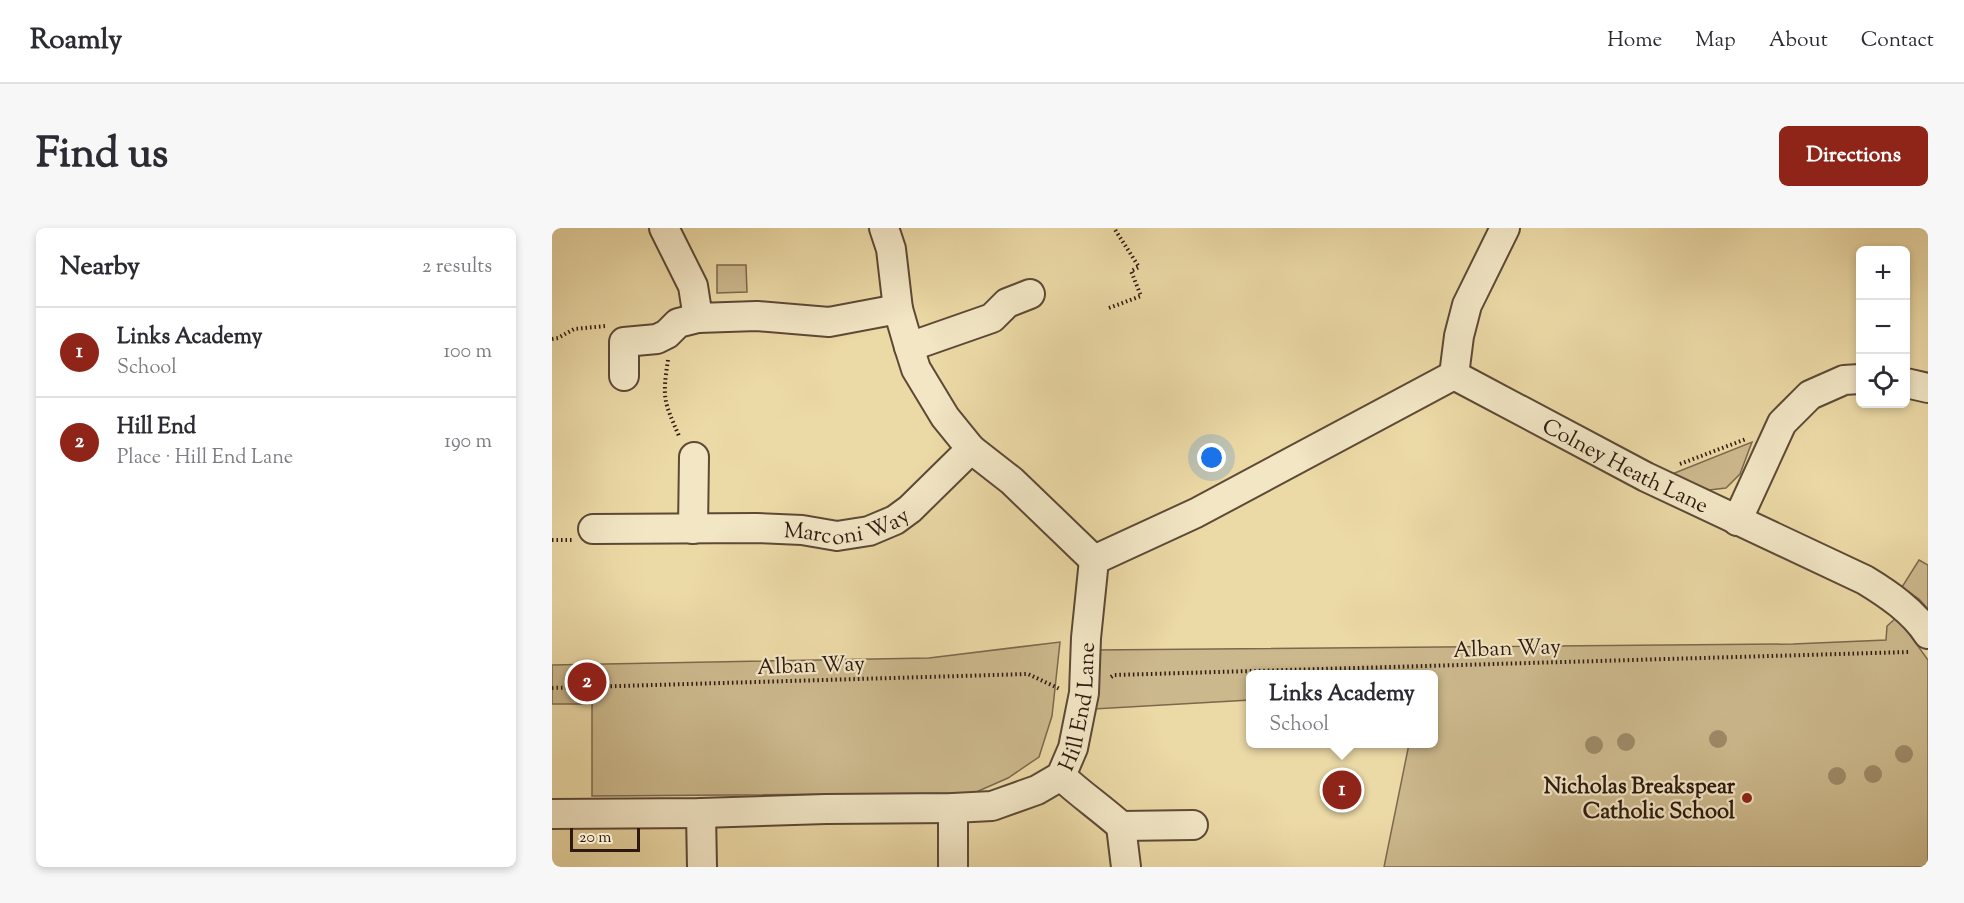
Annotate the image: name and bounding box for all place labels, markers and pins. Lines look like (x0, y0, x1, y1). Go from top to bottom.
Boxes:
pin: 2 (567, 660, 606, 704)
pin: 1 (1322, 768, 1362, 812)
place label: Nicholas Breakspear Catholic School (1544, 772, 1736, 829)
marker: Nicholas Breakspear Catholic School (1740, 791, 1754, 805)

